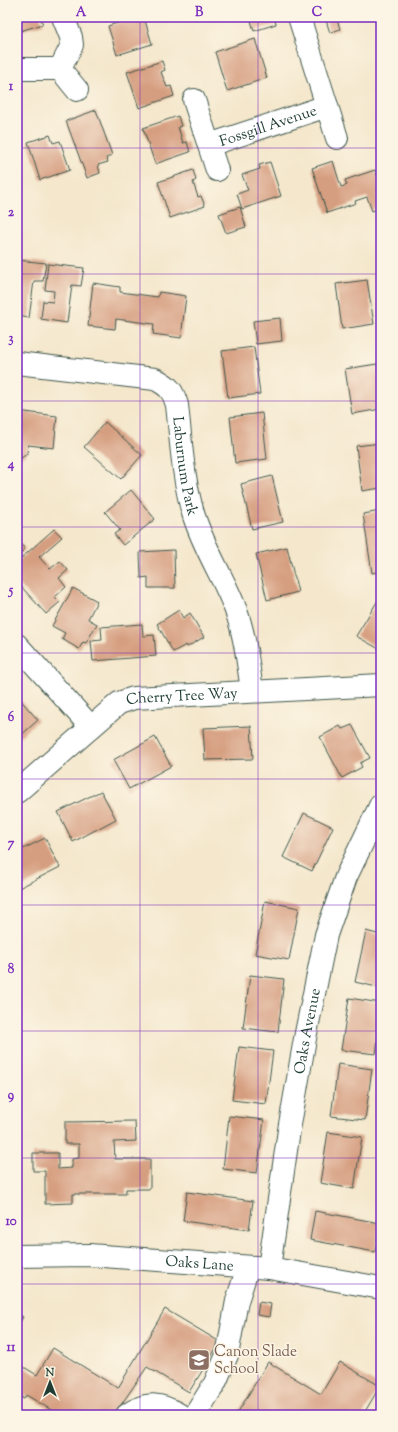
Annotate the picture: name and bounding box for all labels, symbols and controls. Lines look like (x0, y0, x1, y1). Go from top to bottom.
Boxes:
text: A (76, 4, 87, 22)
text: B (195, 4, 204, 22)
text: C (312, 4, 322, 22)
text: 1 (9, 78, 14, 96)
street label: Fossgill Avenue (217, 101, 320, 153)
text: 2 (8, 204, 15, 222)
text: 3 (8, 330, 14, 348)
street label: Laburnum Park (166, 416, 202, 519)
text: 4 (7, 456, 15, 474)
text: 5 (8, 582, 14, 600)
street label: Cherry Tree Way (123, 684, 239, 712)
text: 6 (8, 709, 15, 727)
text: 7 (8, 835, 15, 853)
text: 8 (8, 961, 15, 979)
street label: Oaks Avenue (290, 986, 327, 1076)
text: 9 (8, 1087, 15, 1105)
text: 10 (5, 1213, 17, 1231)
street label: Oaks Lane (165, 1252, 235, 1277)
text: 11 (7, 1339, 16, 1357)
place label: Canon Slade School (214, 1342, 297, 1380)
school or university icon: Canon Slade School (186, 1347, 212, 1373)
north arrow (30, 1362, 70, 1402)
text: N (45, 1365, 55, 1381)

